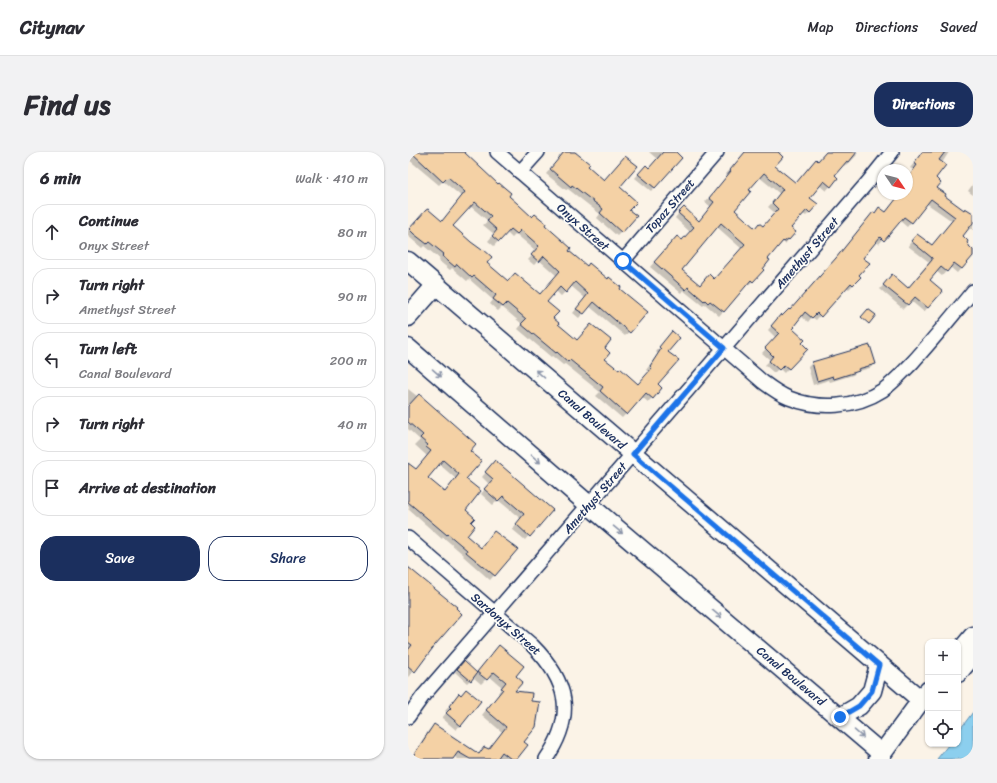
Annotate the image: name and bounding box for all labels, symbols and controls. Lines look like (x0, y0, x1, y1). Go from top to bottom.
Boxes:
text: Citynav (20, 11, 84, 44)
text: Map (807, 15, 833, 40)
text: Directions (855, 15, 918, 40)
text: Saved (940, 15, 977, 40)
text: Find us (24, 80, 111, 129)
button: Directions (874, 82, 973, 127)
text: 6 min (40, 163, 81, 193)
north arrow (877, 164, 913, 200)
text: Walk · 410 m (295, 167, 368, 190)
street label: Topaz Street (640, 173, 700, 239)
street label: Onyx Street (551, 198, 615, 257)
text: Continue (79, 208, 139, 234)
street label: Amethyst Street (769, 211, 845, 295)
icon: ahead (41, 221, 63, 243)
text: 80 m (338, 221, 367, 244)
text: Onyx Street (79, 234, 149, 257)
route start (614, 252, 632, 270)
text: Turn right (79, 272, 144, 298)
icon: right (41, 285, 63, 307)
text: 90 m (337, 285, 367, 308)
text: Amethyst Street (79, 298, 176, 321)
text: Turn left (79, 336, 137, 362)
icon: left (41, 349, 63, 371)
text: 200 m (330, 349, 367, 372)
text: Canal Boulevard (79, 362, 171, 385)
one-way arrow (432, 369, 443, 378)
one-way arrow (534, 369, 545, 378)
street label: Canal Boulevard (553, 383, 632, 456)
text: Turn right (79, 411, 144, 437)
icon: right (41, 413, 63, 435)
text: 40 m (337, 413, 367, 436)
one-way arrow (530, 454, 541, 463)
street label: Amethyst Street (557, 456, 633, 540)
text: Arrive at destination (79, 475, 216, 501)
icon: arrive (41, 477, 63, 499)
one-way arrow (613, 525, 624, 534)
button: Save (40, 536, 200, 581)
button: Share (208, 536, 368, 581)
street label: Sardonyx Street (466, 587, 546, 661)
one-way arrow (712, 610, 723, 619)
map controls (925, 639, 961, 747)
button: + (925, 639, 961, 675)
street label: Canal Boulevard (751, 640, 831, 712)
button: − (925, 675, 961, 711)
route end (831, 708, 849, 726)
button: locate (925, 711, 961, 747)
one-way arrow (854, 730, 865, 739)

